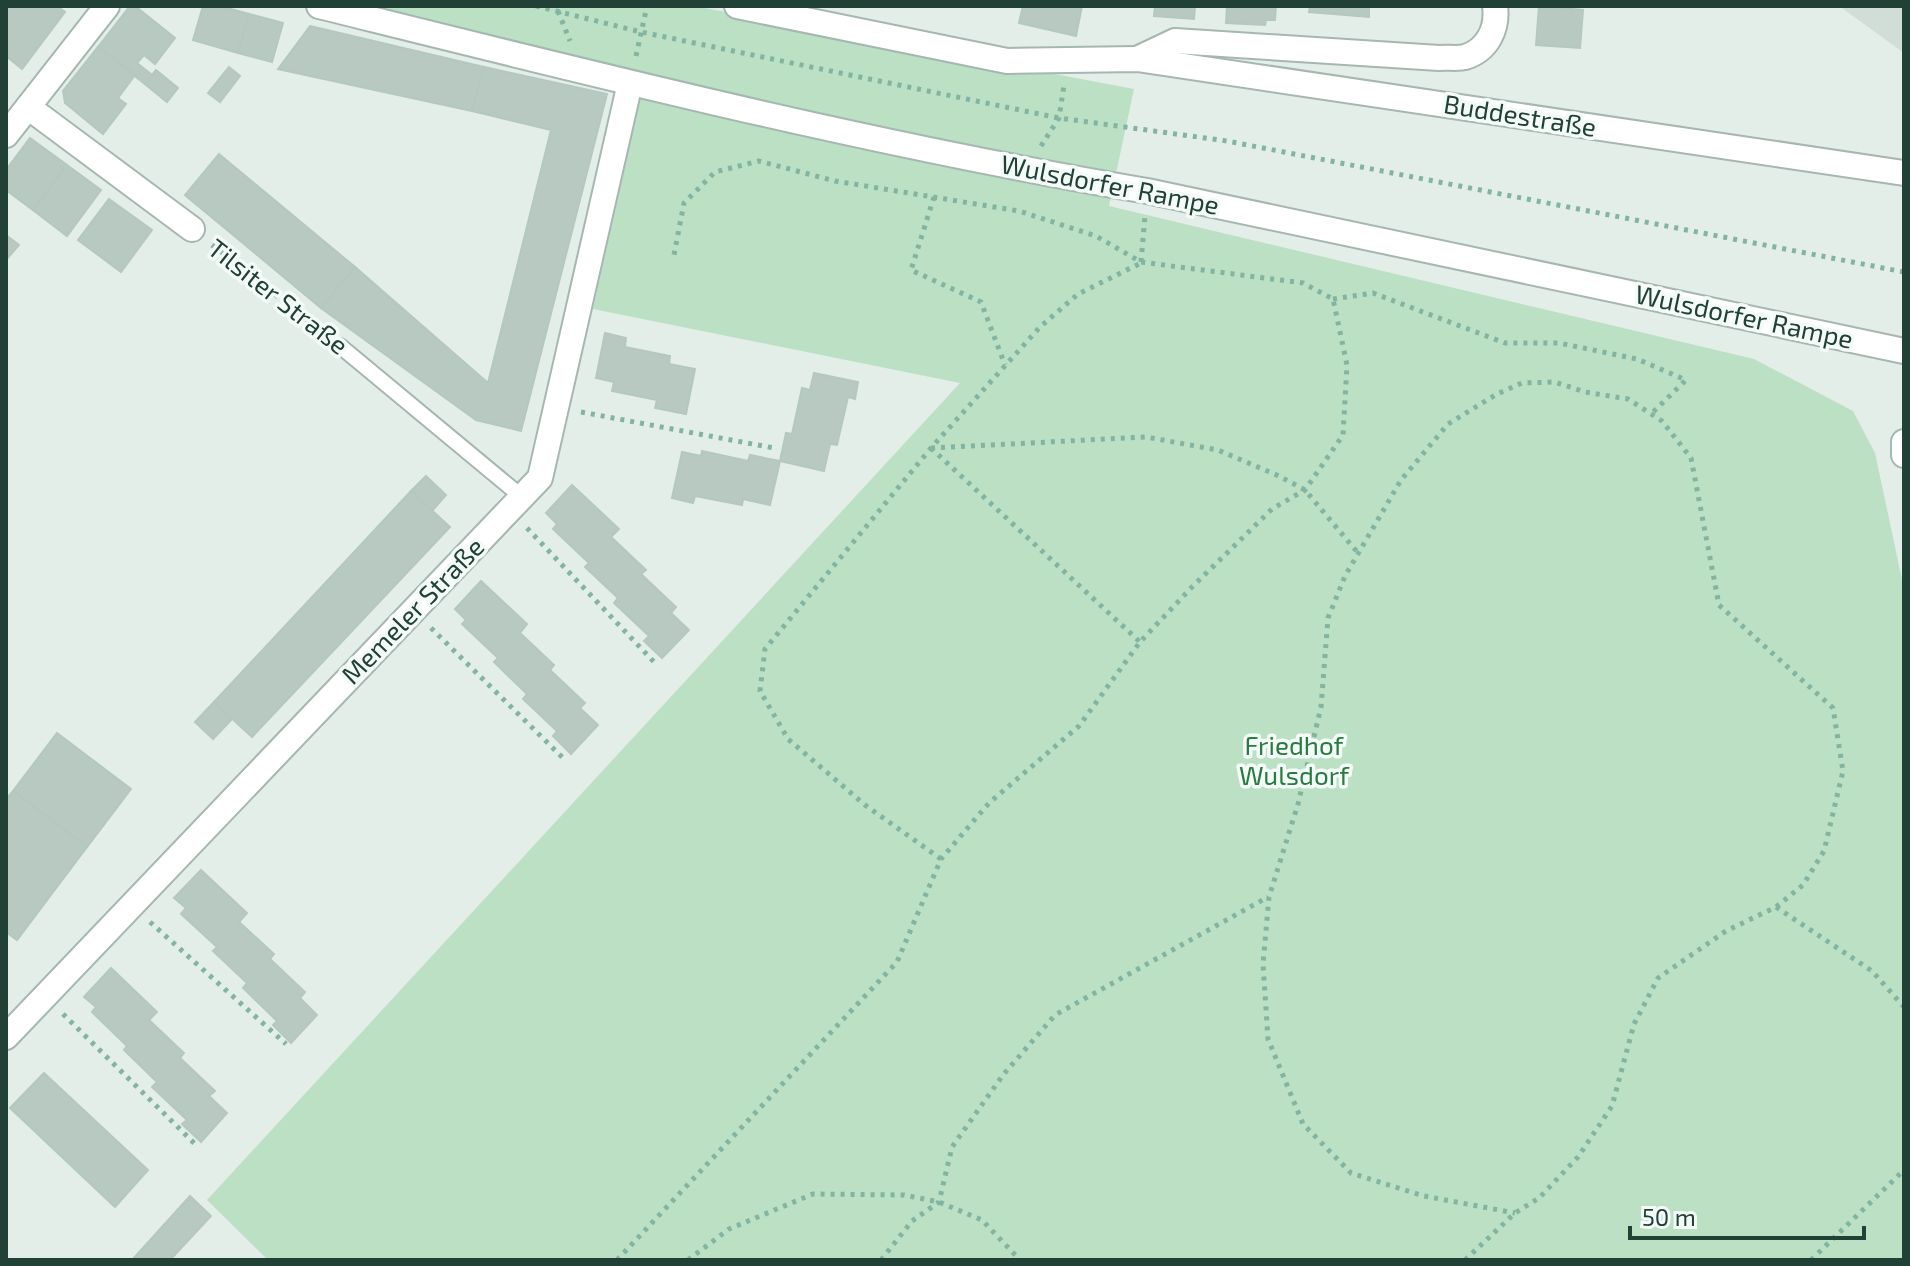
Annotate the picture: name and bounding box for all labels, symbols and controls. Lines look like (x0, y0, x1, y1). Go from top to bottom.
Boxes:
street label: Buddestraße (1442, 87, 1599, 142)
street label: Wulsdorfer Rampe (999, 147, 1222, 220)
street label: Tilsiter Straße (203, 232, 355, 360)
street label: Wulsdorfer Rampe (1633, 277, 1856, 354)
street label: Memeler Straße (334, 530, 490, 690)
park label: Friedhof Wulsdorf (1239, 729, 1350, 790)
scale bar (1630, 1190, 1864, 1240)
text: 50 m (1642, 1202, 1696, 1231)

